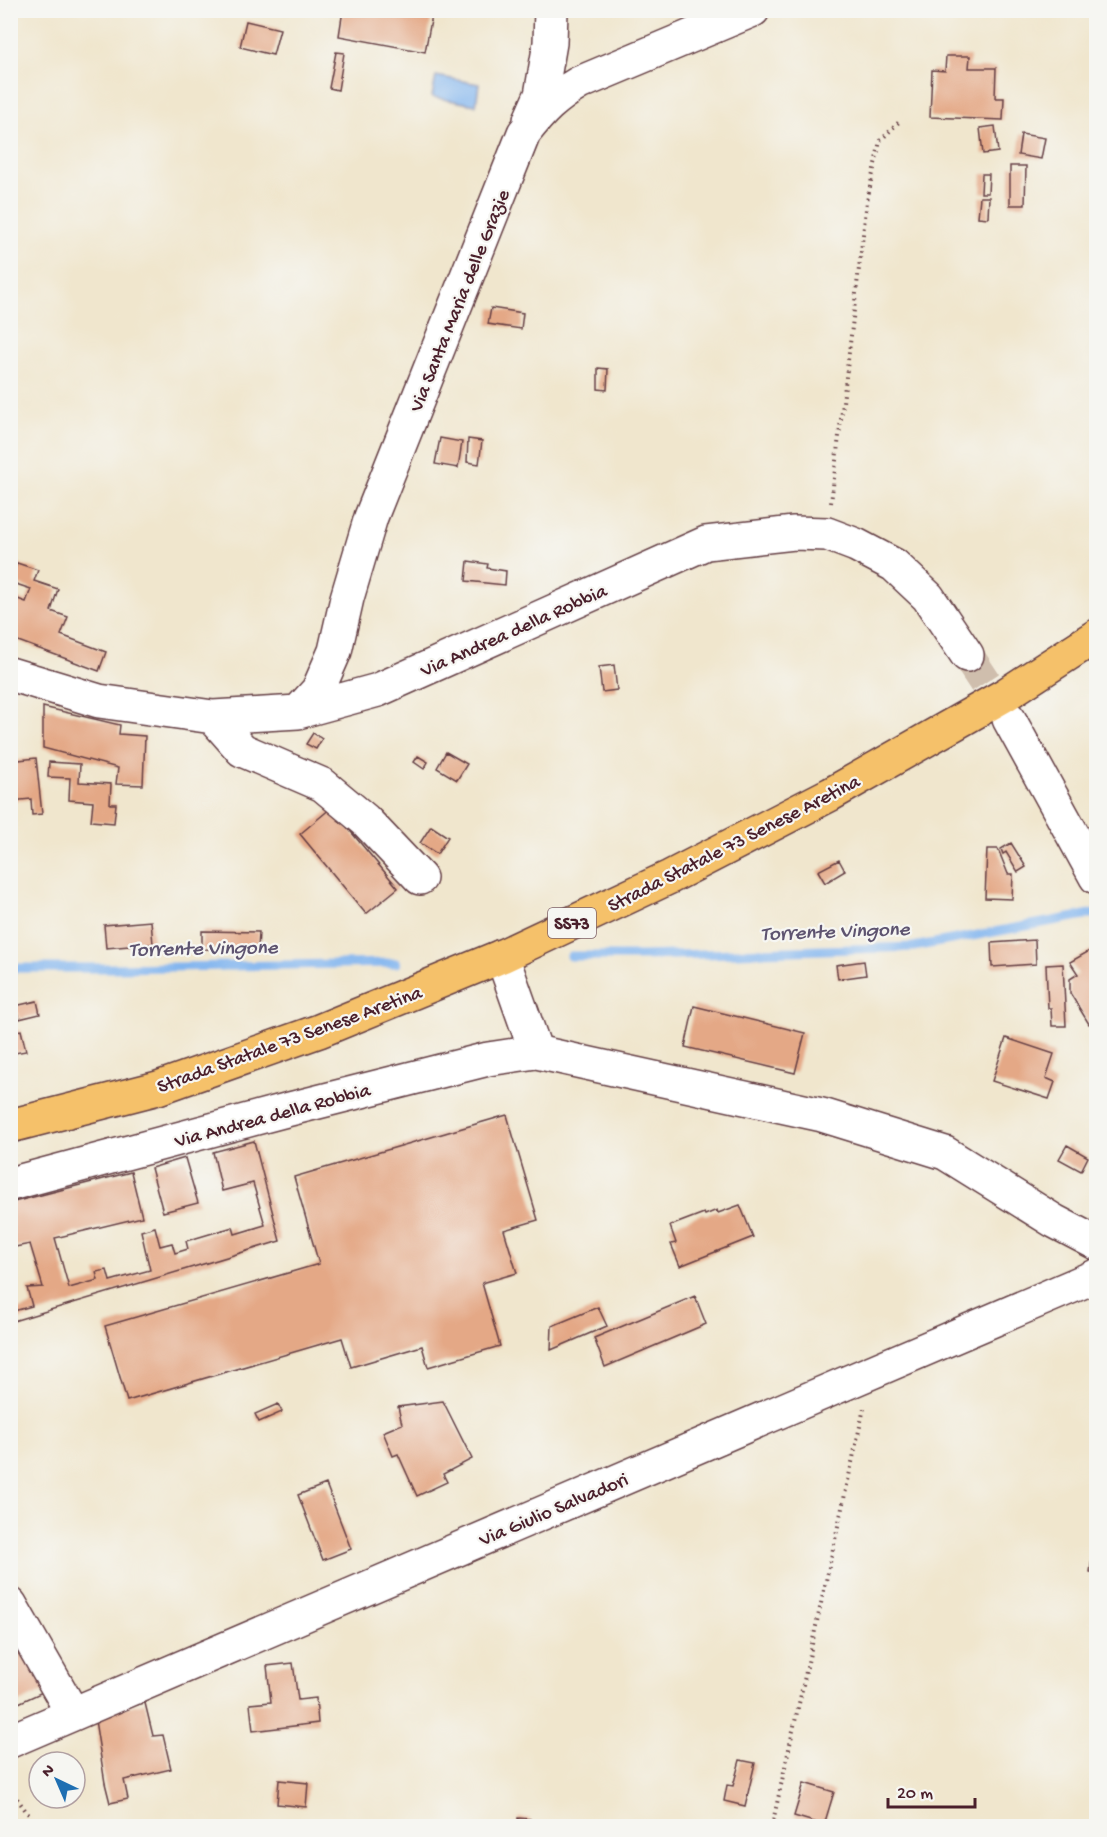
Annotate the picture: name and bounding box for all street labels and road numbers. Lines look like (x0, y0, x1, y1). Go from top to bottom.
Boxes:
street label: Via Santa Maria delle Grazie (406, 186, 517, 417)
street label: Via Andrea della Robbia (417, 580, 612, 684)
street label: Strada Statale 73 Senese Aretina (605, 771, 865, 919)
road number: SS73 (548, 908, 596, 938)
street label: Strada Statale 73 Senese Aretina (155, 982, 427, 1100)
street label: Via Andrea della Robbia (172, 1080, 374, 1155)
street label: Via Giulio Salvadori (475, 1469, 632, 1553)

